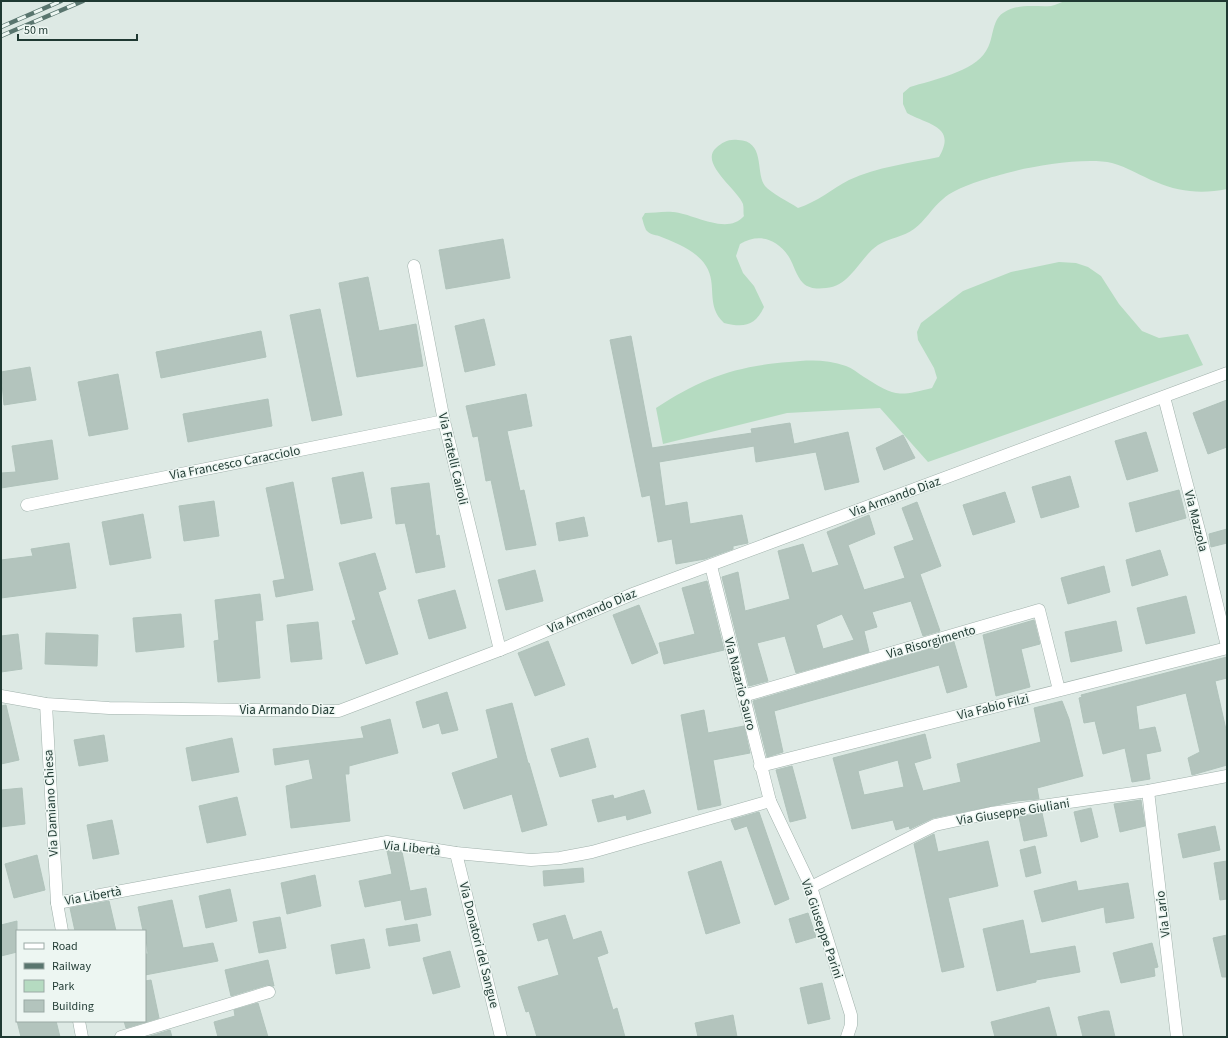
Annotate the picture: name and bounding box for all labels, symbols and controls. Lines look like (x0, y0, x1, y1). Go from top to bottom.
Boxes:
scale bar (18, 16, 137, 42)
text: 50 m (24, 22, 48, 39)
street label: Via Fratelli Cairoli (434, 411, 472, 507)
street label: Via Francesco Caracciolo (168, 441, 302, 485)
street label: Via Armando Diaz (847, 472, 943, 522)
street label: Via Mazzola (1180, 488, 1212, 554)
street label: Via Armando Diaz (545, 584, 640, 638)
street label: Via Risorgimento (884, 621, 978, 663)
street label: Via Nazario Sauro (720, 636, 760, 732)
street label: Via Fabio Filzi (955, 689, 1031, 725)
street label: Via Armando Diaz (239, 701, 335, 719)
street label: Via Damiano Chiesa (39, 749, 63, 857)
street label: Via Giuseppe Giuliani (955, 794, 1071, 830)
street label: Via Libertà (383, 836, 441, 860)
street label: Via Giuseppe Parini (797, 877, 847, 981)
street label: Via Donatori del Sangue (455, 880, 503, 1010)
street label: Via Libertà (63, 882, 123, 910)
street label: Via Lario (1151, 890, 1175, 938)
legend (16, 930, 146, 1022)
text: Road (52, 938, 78, 955)
text: Railway (52, 958, 91, 975)
text: Park (52, 978, 74, 995)
text: Building (52, 998, 94, 1015)

